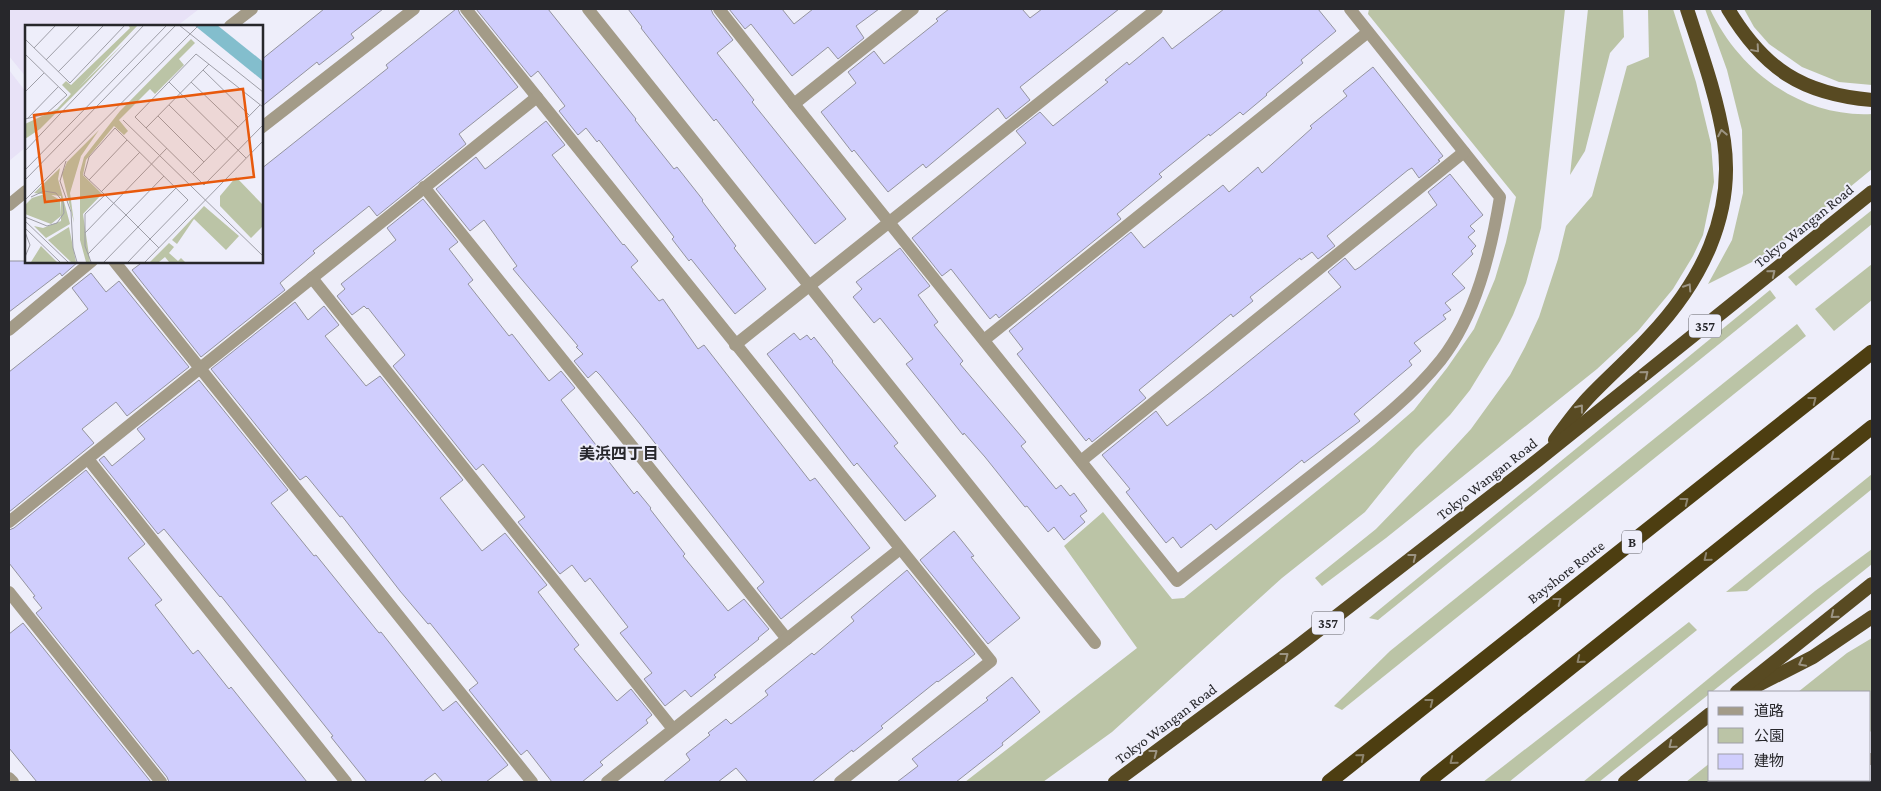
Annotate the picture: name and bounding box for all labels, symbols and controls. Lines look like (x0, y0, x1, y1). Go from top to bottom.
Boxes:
inset map (25, 25, 262, 262)
one-way arrow (1750, 43, 1759, 52)
one-way arrow (1718, 129, 1728, 137)
street label: Tokyo Wangan Road (1751, 181, 1857, 272)
one-way arrow (1766, 269, 1775, 278)
one-way arrow (1682, 283, 1691, 293)
road number: 357 (1689, 314, 1721, 338)
one-way arrow (1639, 372, 1648, 380)
one-way arrow (1807, 397, 1816, 405)
one-way arrow (1574, 405, 1582, 414)
street label: Tokyo Wangan Road (1434, 435, 1541, 524)
district label: 美浜四丁目 (579, 445, 659, 462)
one-way arrow (1830, 451, 1840, 460)
one-way arrow (1679, 498, 1688, 506)
road number: B (1622, 530, 1642, 554)
street label: Bayshore Route (1525, 537, 1608, 608)
one-way arrow (1704, 553, 1713, 561)
one-way arrow (1407, 554, 1416, 562)
one-way arrow (1552, 598, 1561, 607)
one-way arrow (1831, 609, 1840, 617)
road number: 357 (1312, 612, 1344, 634)
one-way arrow (1279, 653, 1289, 662)
one-way arrow (1577, 654, 1586, 662)
one-way arrow (1798, 657, 1807, 667)
street label: Tokyo Wangan Road (1112, 681, 1220, 768)
legend (1708, 691, 1871, 781)
one-way arrow (1424, 699, 1434, 708)
text: 道路 (1754, 703, 1784, 719)
text: 公園 (1754, 728, 1784, 744)
one-way arrow (1669, 739, 1678, 747)
one-way arrow (1148, 750, 1158, 759)
text: 建物 (1754, 753, 1784, 769)
one-way arrow (1355, 754, 1364, 763)
one-way arrow (1450, 756, 1459, 764)

